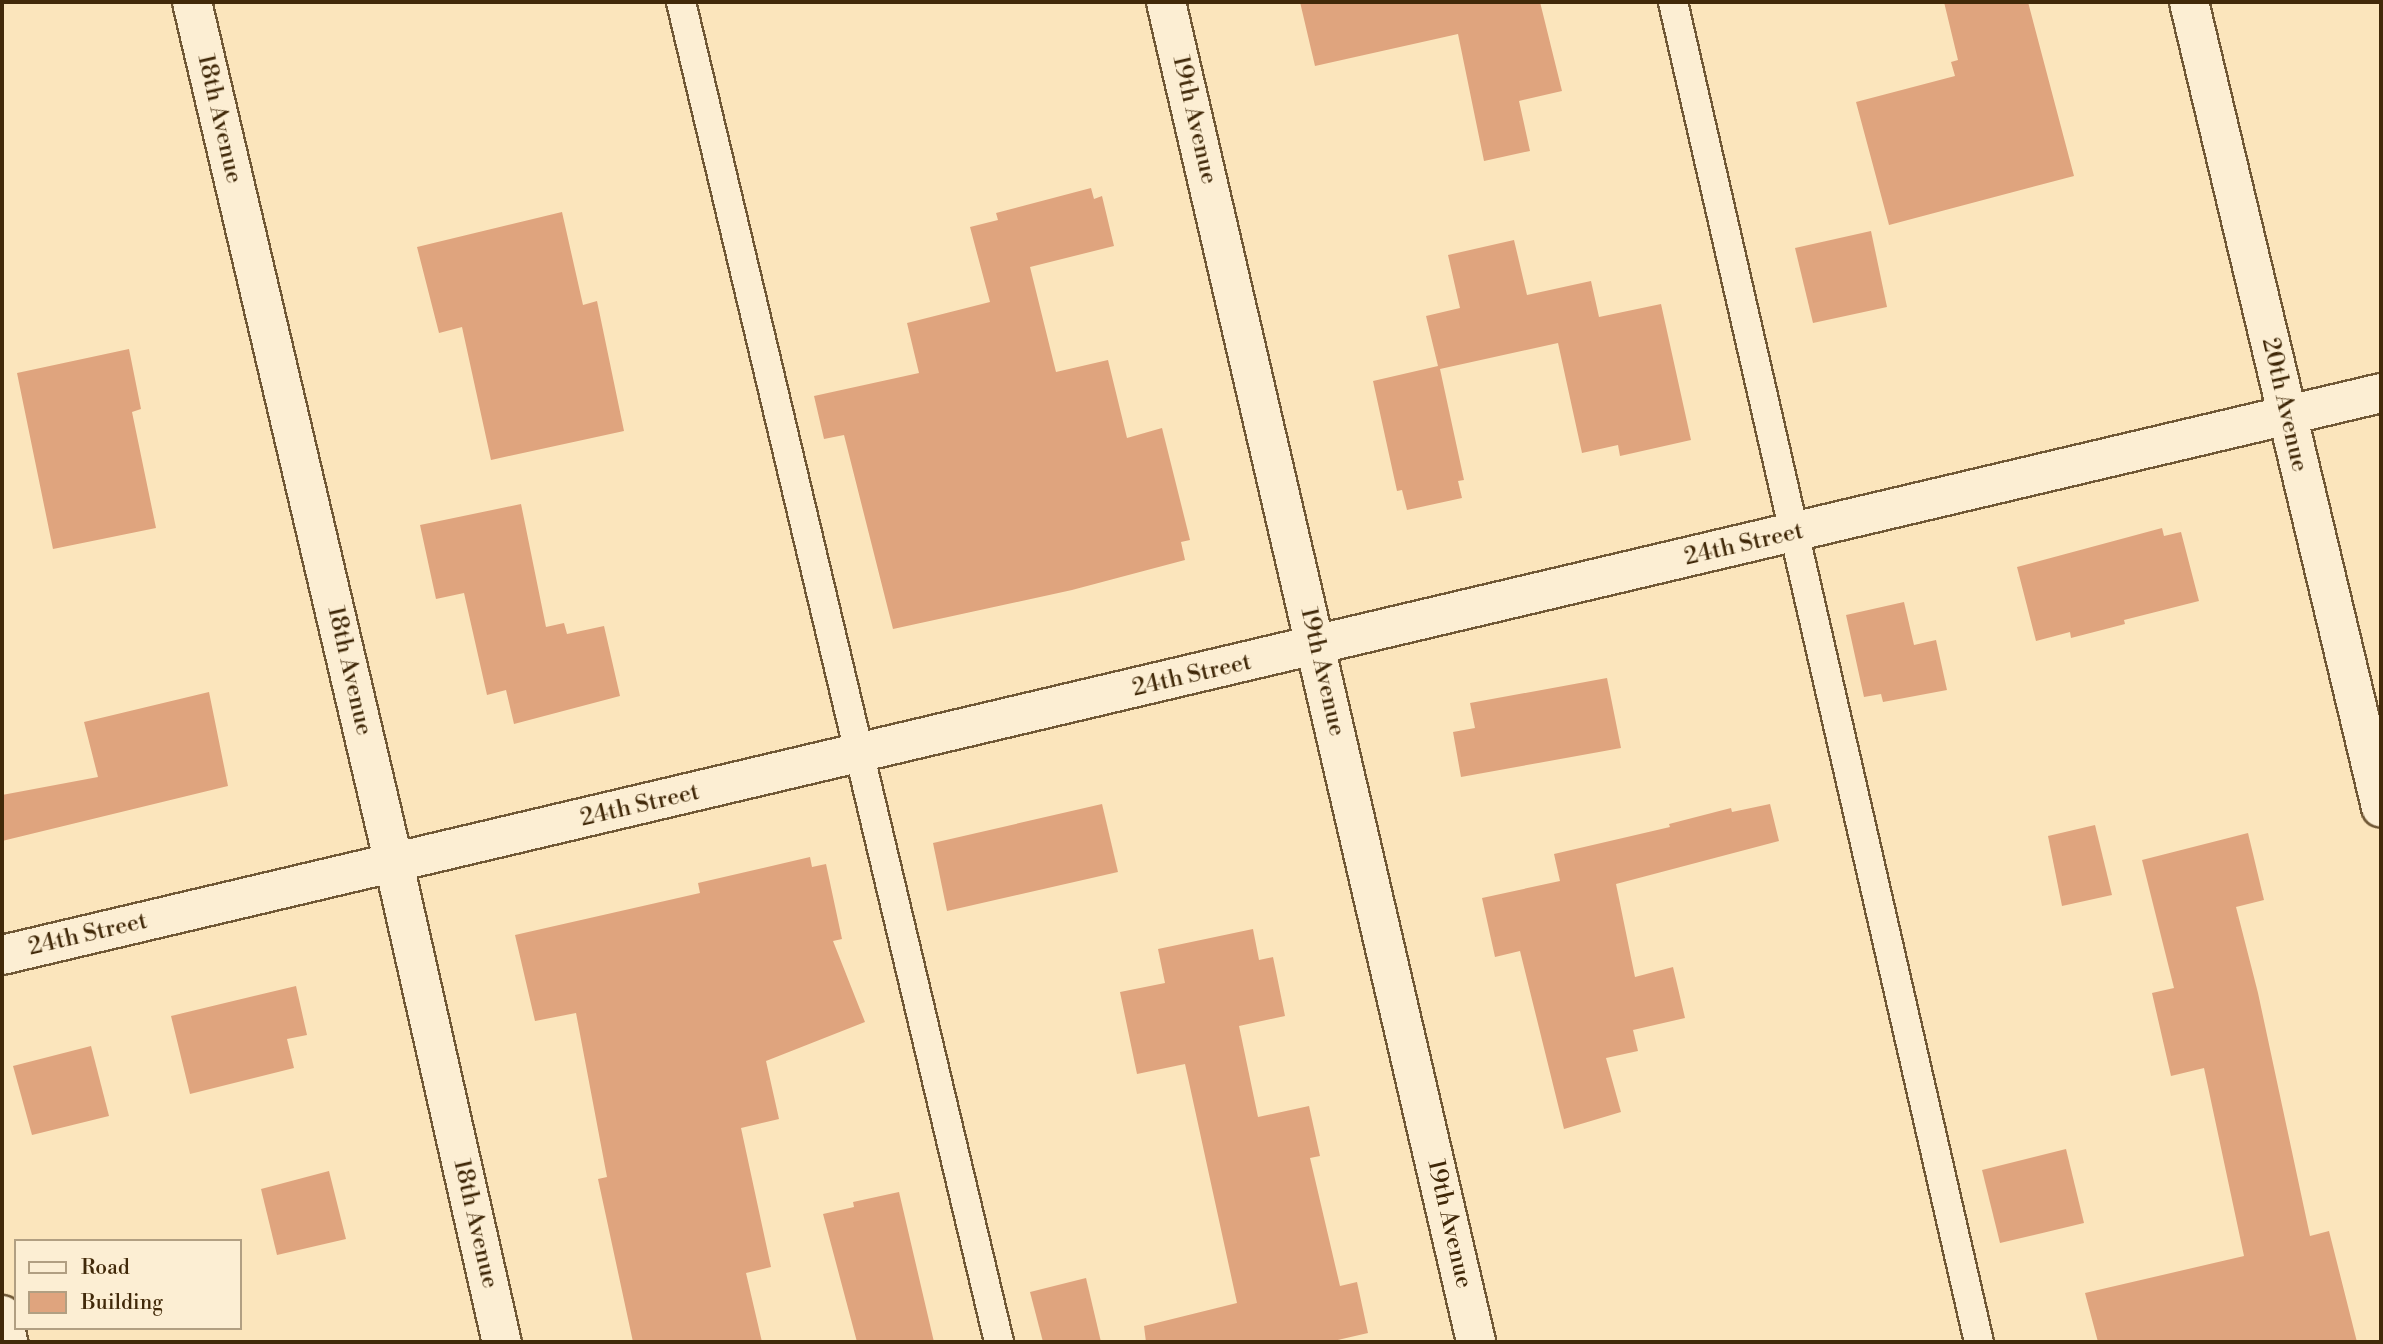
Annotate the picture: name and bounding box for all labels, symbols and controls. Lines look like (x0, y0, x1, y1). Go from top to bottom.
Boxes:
street label: 18th Avenue (190, 52, 248, 186)
street label: 19th Avenue (1165, 53, 1223, 187)
street label: 20th Avenue (2255, 335, 2313, 475)
street label: 24th Street (1682, 517, 1806, 573)
street label: 18th Avenue (320, 604, 378, 738)
street label: 19th Avenue (1293, 605, 1351, 739)
street label: 24th Street (1130, 648, 1254, 704)
street label: 24th Street (578, 778, 702, 834)
street label: 24th Street (26, 907, 150, 963)
street label: 18th Avenue (446, 1157, 504, 1291)
street label: 19th Avenue (1420, 1157, 1478, 1291)
legend (14, 1239, 242, 1330)
text: Road (81, 1255, 130, 1281)
text: Building (81, 1290, 163, 1316)

